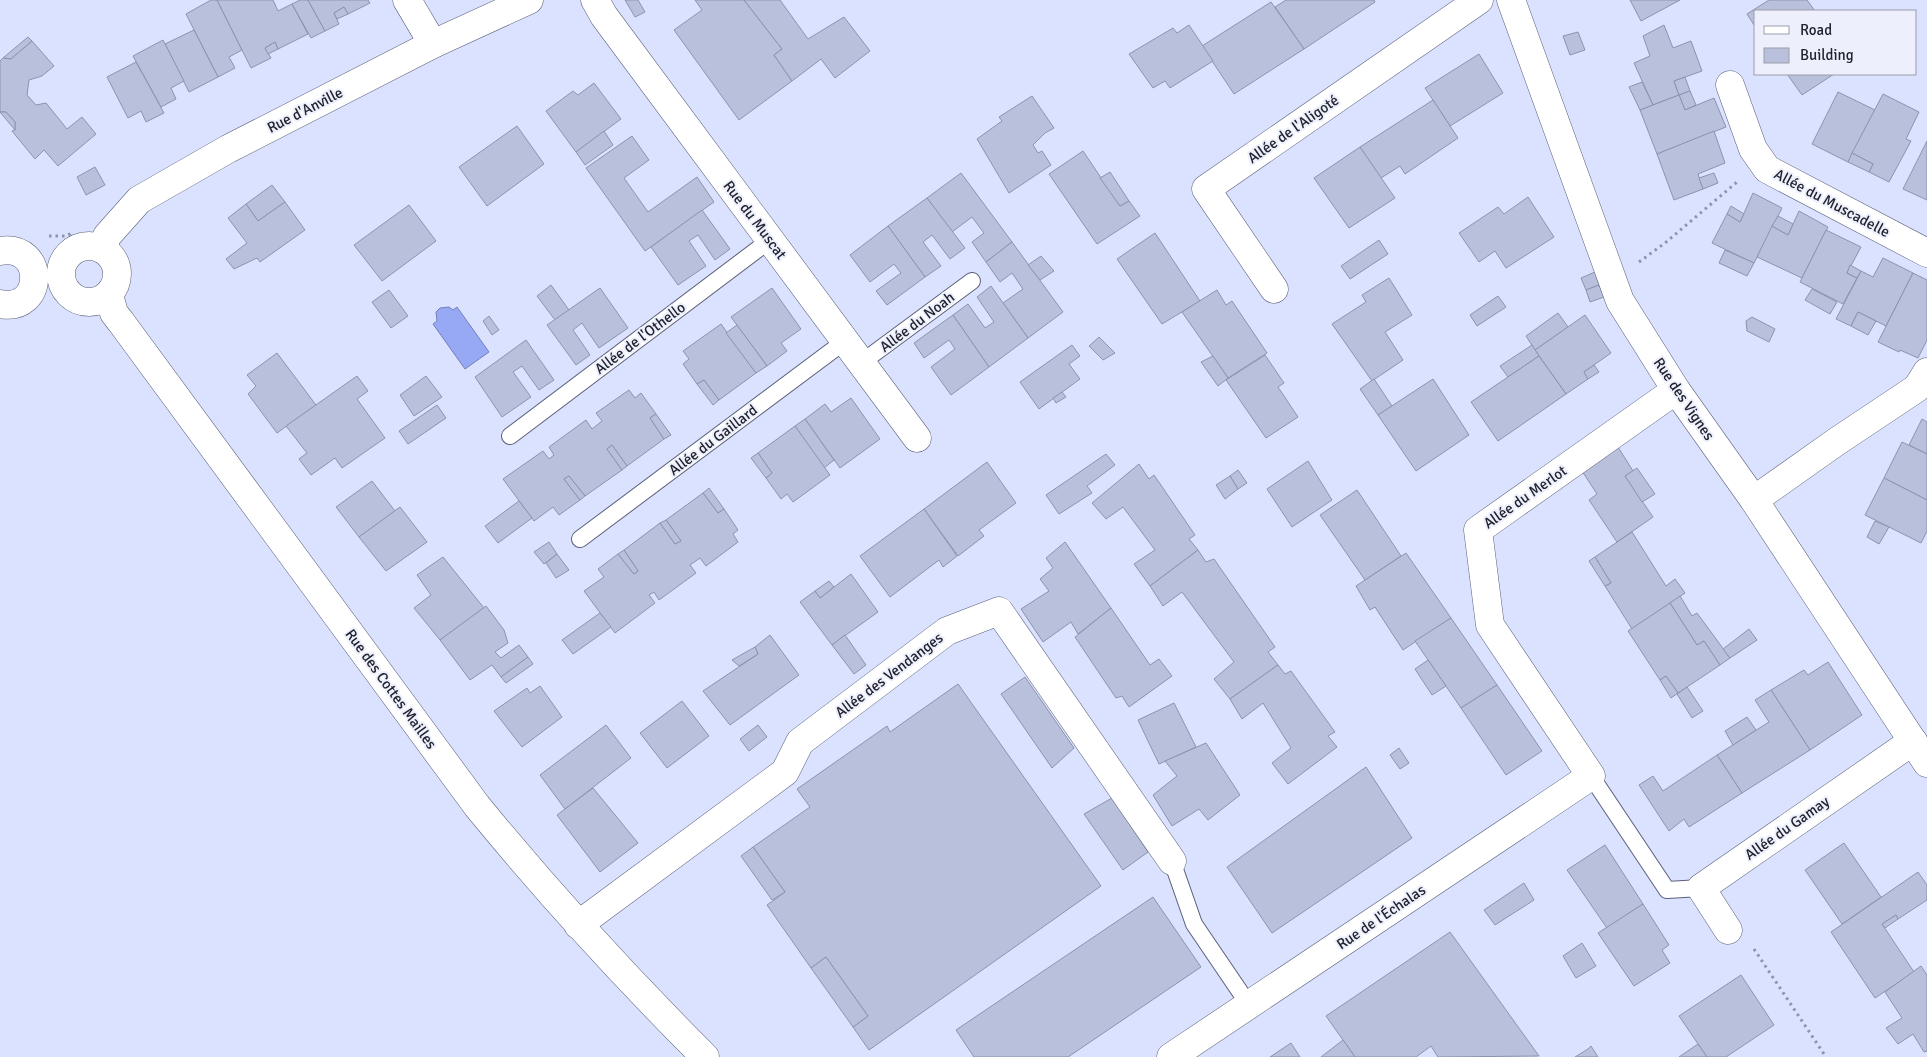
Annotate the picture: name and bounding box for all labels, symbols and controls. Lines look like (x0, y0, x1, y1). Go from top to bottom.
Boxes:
legend (1754, 10, 1917, 75)
text: Road (1800, 21, 1832, 39)
text: Building (1800, 46, 1854, 64)
street label: Rue d'Anville (264, 83, 346, 137)
street label: Allée de l'Aligoté (1244, 91, 1342, 167)
street label: Allée du Muscadelle (1771, 165, 1893, 241)
street label: Rue du Muscat (720, 177, 790, 263)
street label: Allée du Noah (876, 288, 958, 356)
street label: Allée de l'Othello (591, 298, 689, 378)
street label: Rue des Vignes (1650, 354, 1718, 444)
street label: Allée du Gaillard (665, 401, 761, 479)
street label: Allée du Merlot (1480, 462, 1570, 532)
street label: Rue des Cottes Mailles (341, 626, 441, 753)
street label: Allée des Vendanges (831, 628, 947, 721)
street label: Allée du Gamay (1741, 792, 1833, 864)
street label: Rue de l'Échalas (1333, 880, 1429, 953)

